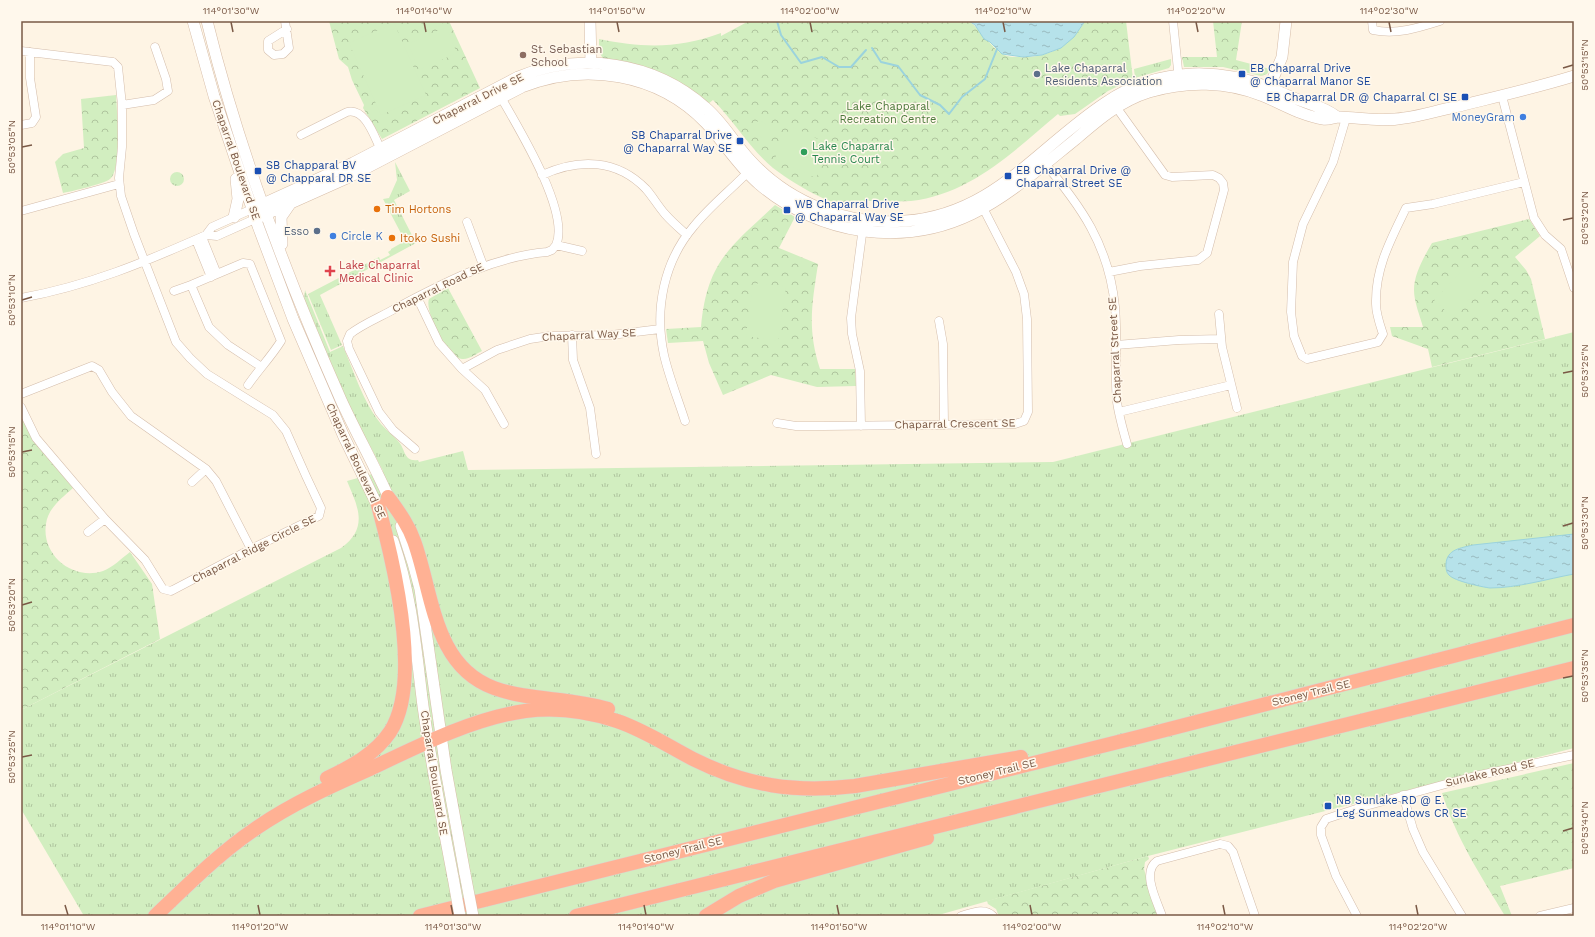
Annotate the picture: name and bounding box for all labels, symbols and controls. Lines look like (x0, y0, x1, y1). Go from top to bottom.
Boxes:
text: 114°01'30"W (203, 5, 260, 16)
text: 114°01'40"W (396, 5, 452, 16)
text: 114°01'50"W (589, 5, 646, 16)
text: 114°02'00"W (781, 5, 840, 16)
text: 114°02'10"W (975, 5, 1032, 16)
text: 114°02'20"W (1167, 5, 1226, 16)
text: 114°02'30"W (1360, 5, 1419, 16)
text: 50°53'15"N (1579, 39, 1590, 91)
place label: St. Sebastian School (531, 43, 602, 69)
marker: St. Sebastian School (518, 50, 528, 60)
place label: Lake Chaparral Residents Association (1045, 62, 1162, 88)
place label: EB Chaparral Drive @ Chaparral Manor SE (1250, 62, 1371, 88)
marker: Lake Chaparral Residents Association (1032, 69, 1042, 79)
marker: EB Chaparral Drive @ Chaparral Manor SE (1237, 69, 1247, 79)
street label: Chaparral Drive SE (430, 70, 526, 128)
place label: EB Chaparral DR @ Chaparral CI SE (1266, 91, 1457, 104)
marker: EB Chaparral DR @ Chaparral CI SE (1460, 92, 1470, 102)
street label: Chaparral Boulevard SE (209, 98, 263, 222)
park label: Lake Chapparal Recreation Centre (840, 100, 936, 126)
place label: MoneyGram (1452, 111, 1515, 124)
marker: MoneyGram (1518, 112, 1528, 122)
text: 50°53'05"N (6, 120, 17, 174)
place label: SB Chaparral Drive @ Chaparral Way SE (623, 129, 732, 155)
marker: SB Chaparral Drive @ Chaparral Way SE (735, 136, 745, 146)
place label: Lake Chaparral Tennis Court (812, 140, 894, 166)
marker: Lake Chaparral Tennis Court (799, 147, 809, 157)
place label: SB Chapparal BV @ Chapparal DR SE (266, 159, 371, 185)
place label: EB Chaparral Drive @ Chaparral Street SE (1016, 164, 1131, 190)
marker: SB Chapparal BV @ Chapparal DR SE (253, 166, 263, 176)
marker: EB Chaparral Drive @ Chaparral Street SE (1003, 171, 1013, 181)
text: 50°53'20"N (1579, 191, 1590, 245)
place label: WB Chaparral Drive @ Chaparral Way SE (795, 198, 904, 224)
place label: Tim Hortons (385, 203, 451, 216)
marker: Tim Hortons (372, 204, 382, 214)
marker: WB Chaparral Drive @ Chaparral Way SE (782, 205, 792, 215)
place label: Esso (284, 225, 309, 238)
marker: Esso (312, 226, 322, 236)
place label: Circle K (341, 230, 383, 243)
marker: Circle K (328, 231, 338, 241)
place label: Itoko Sushi (400, 232, 460, 245)
marker: Itoko Sushi (387, 233, 397, 243)
place label: Lake Chaparral Medical Clinic (339, 259, 421, 285)
street label: Chaparral Road SE (390, 260, 486, 316)
marker: Lake Chaparral Medical Clinic (324, 265, 336, 277)
text: 50°53'10"N (6, 274, 17, 326)
street label: Chaparral Street SE (1106, 297, 1124, 403)
street label: Chaparral Way SE (541, 326, 637, 344)
text: 50°53'25"N (1579, 344, 1590, 398)
street label: Chaparral Boulevard SE (323, 401, 389, 521)
street label: Chaparral Crescent SE (894, 416, 1016, 432)
text: 50°53'15"N (6, 426, 17, 478)
text: 50°53'30"N (1579, 496, 1590, 550)
street label: Chaparral Ridge Circle SE (190, 512, 318, 586)
text: 50°53'20"N (6, 578, 17, 632)
text: 50°53'35"N (1579, 649, 1590, 703)
street label: Stoney Trail SE (1271, 677, 1351, 709)
street label: Chaparral Boulevard SE (418, 710, 450, 836)
text: 50°53'25"N (6, 730, 17, 784)
street label: Stoney Trail SE (957, 756, 1037, 788)
street label: Sunlake Road SE (1444, 756, 1536, 790)
place label: NB Sunlake RD @ E. Leg Sunmeadows CR SE (1336, 794, 1467, 820)
marker: NB Sunlake RD @ E. Leg Sunmeadows CR SE (1323, 801, 1333, 811)
text: 50°53'40"N (1579, 801, 1590, 855)
street label: Stoney Trail SE (643, 834, 723, 866)
text: 114°01'10"W (41, 921, 96, 932)
text: 114°01'20"W (232, 921, 289, 932)
text: 114°01'30"W (425, 921, 482, 932)
text: 114°01'40"W (618, 921, 674, 932)
text: 114°01'50"W (811, 921, 868, 932)
text: 114°02'00"W (1003, 921, 1062, 932)
text: 114°02'10"W (1197, 921, 1254, 932)
text: 114°02'20"W (1389, 921, 1448, 932)

